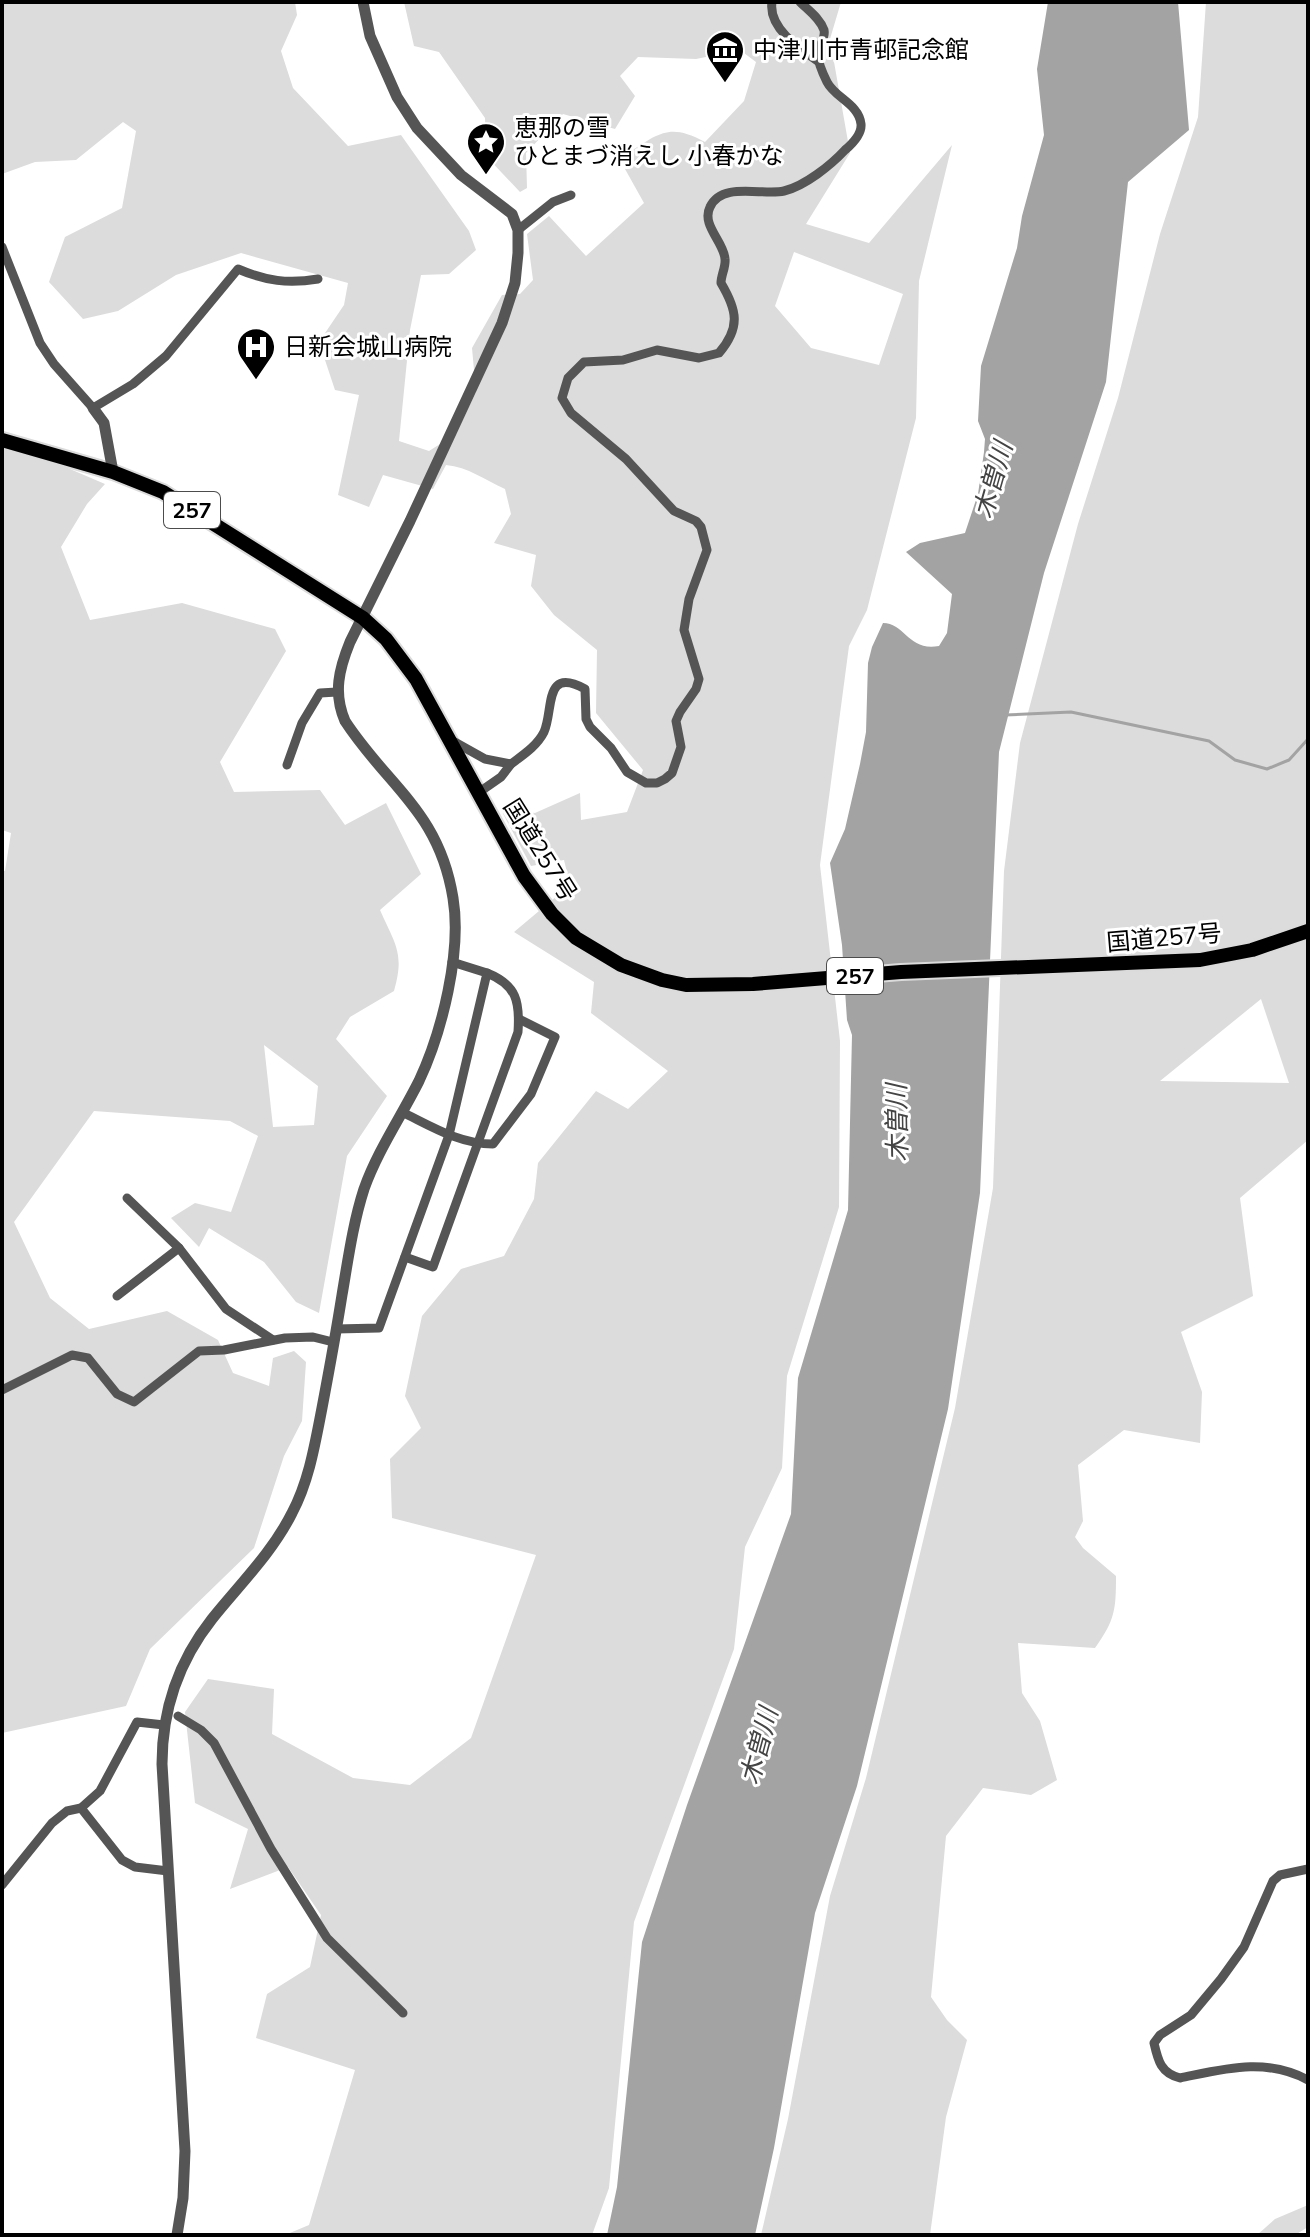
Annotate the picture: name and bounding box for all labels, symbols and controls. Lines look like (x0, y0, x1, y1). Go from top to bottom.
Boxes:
museum icon: 中津川市青邨記念館 (704, 29, 746, 84)
place label: 中津川市青邨記念館 (753, 34, 969, 64)
place label: 恵那の雪 ひとまづ消えし 小春かな (514, 112, 784, 170)
place icon: 恵那の雪 ひとまづ消えし 小春かな (465, 121, 507, 176)
hospital icon: 日新会城山病院 (235, 326, 277, 381)
place label: 日新会城山病院 (284, 331, 452, 361)
water label: 木曽川 (966, 435, 1020, 522)
road number: 257 (164, 492, 220, 528)
street label: 国道257号 (498, 793, 584, 906)
street label: 国道257号 (1105, 917, 1223, 957)
road number: 257 (827, 958, 883, 994)
water label: 木曽川 (879, 1081, 914, 1162)
water label: 木曽川 (732, 1701, 785, 1788)

